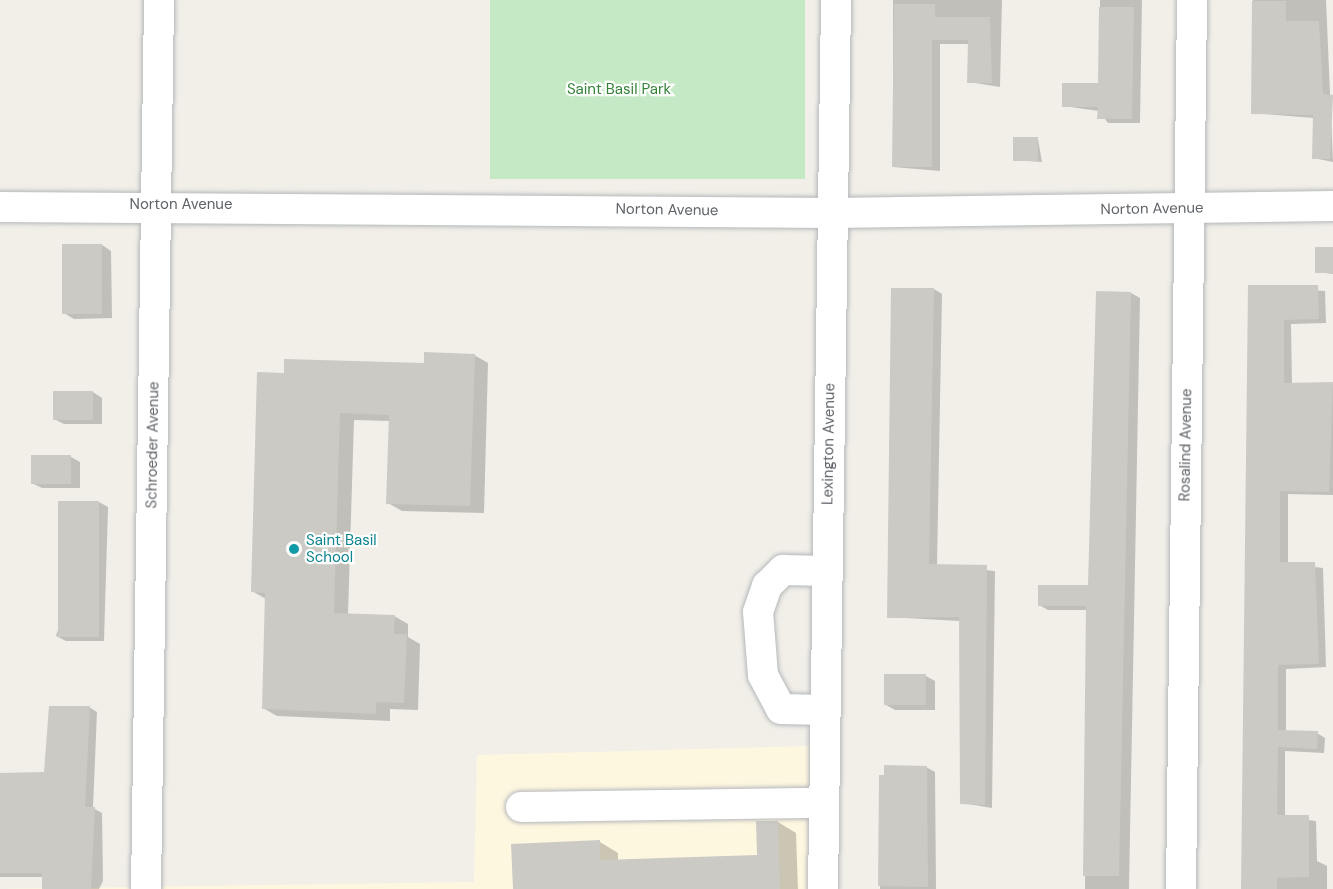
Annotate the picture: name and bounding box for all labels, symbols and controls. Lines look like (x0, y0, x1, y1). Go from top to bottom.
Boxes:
park label: Saint Basil Park (567, 81, 671, 99)
street label: Norton Avenue (130, 196, 232, 214)
street label: Norton Avenue (1100, 199, 1204, 219)
street label: Norton Avenue (615, 200, 719, 220)
street label: Schroeder Avenue (143, 381, 163, 509)
street label: Lexington Avenue (819, 383, 839, 505)
street label: Rosalind Avenue (1176, 388, 1196, 502)
place label: Saint Basil School (306, 531, 377, 566)
marker: Saint Basil School (287, 542, 301, 556)

